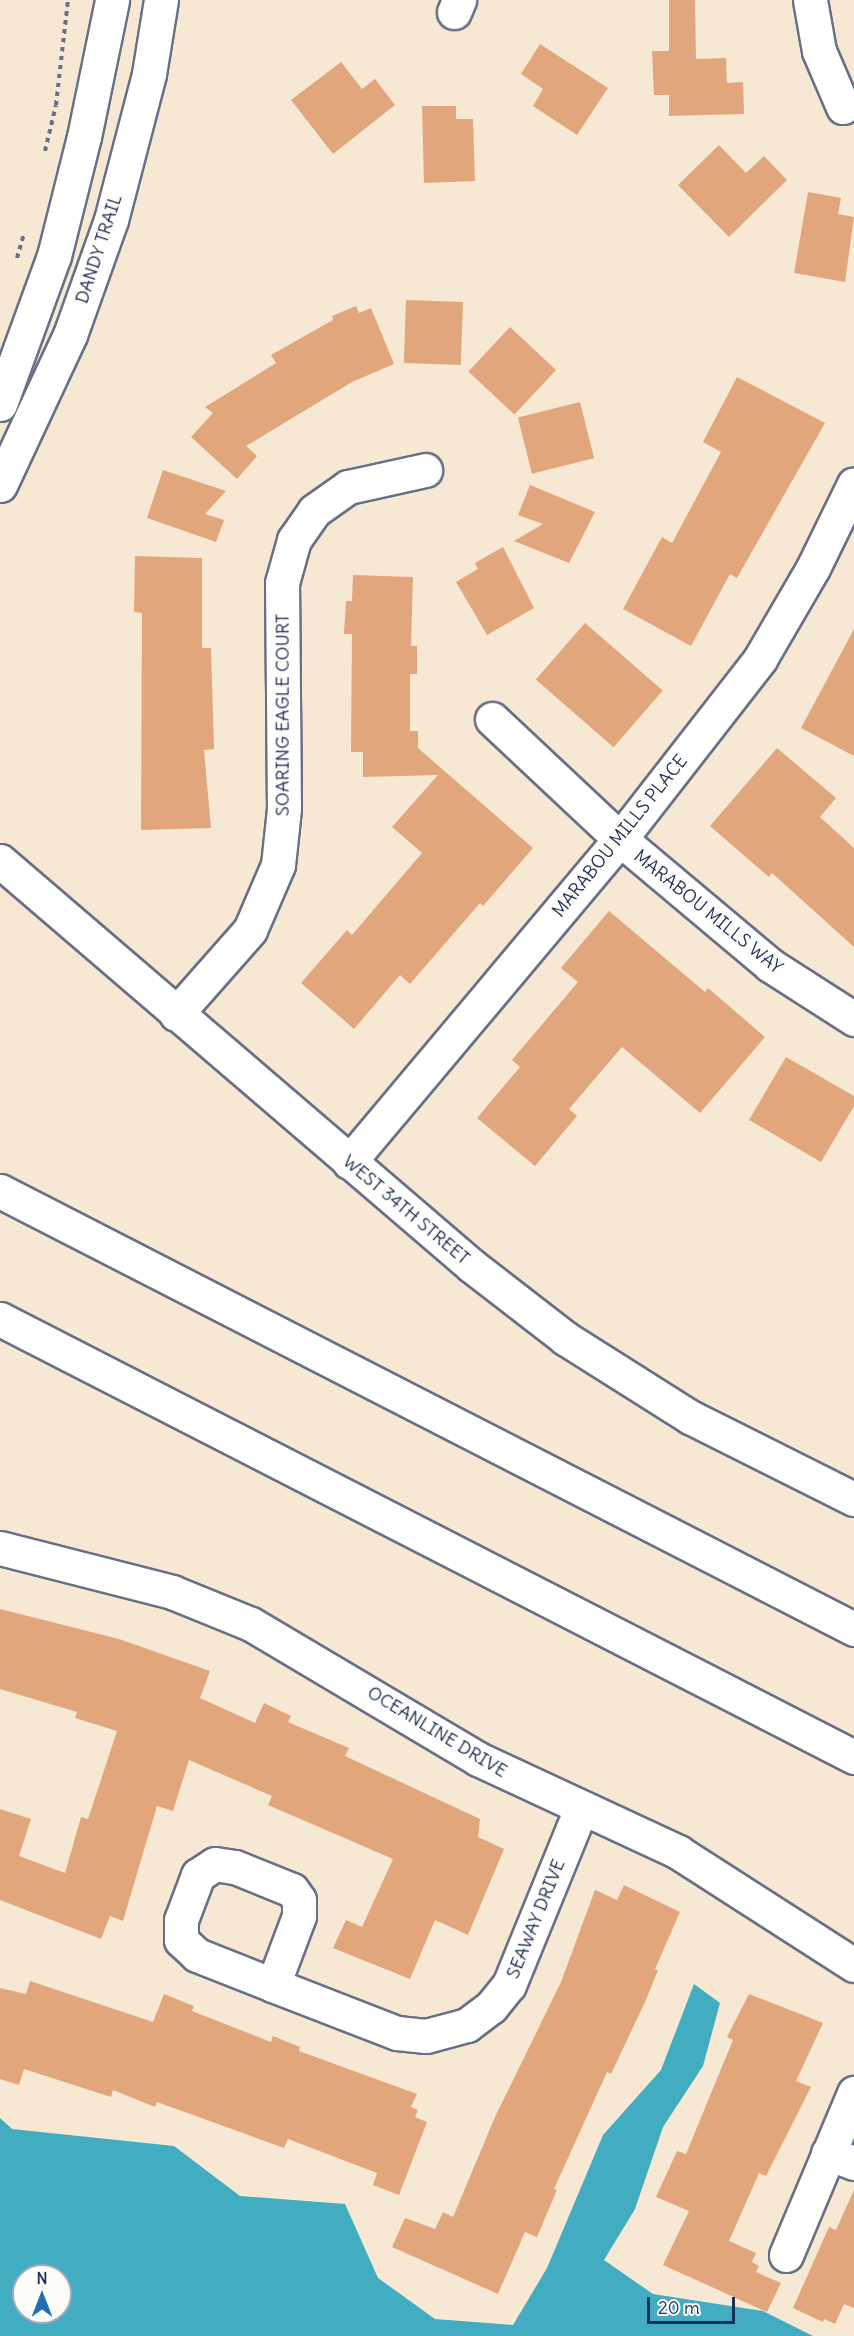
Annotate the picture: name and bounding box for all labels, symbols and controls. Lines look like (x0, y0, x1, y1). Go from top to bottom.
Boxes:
street label: DANDY TRAIL (71, 192, 127, 306)
street label: SOARING EAGLE COURT (272, 614, 294, 816)
street label: MARABOU MILLS PLACE (548, 751, 692, 921)
street label: MARABOU MILLS WAY (630, 846, 786, 978)
street label: WEST 34TH STREET (338, 1151, 474, 1269)
street label: OCEANLINE DRIVE (363, 1682, 511, 1782)
street label: SEAWAY DRIVE (502, 1856, 570, 1982)
north arrow (12, 2264, 72, 2324)
text: N (36, 2268, 48, 2288)
scale bar (650, 2285, 738, 2323)
text: 20 m (658, 2296, 700, 2319)

